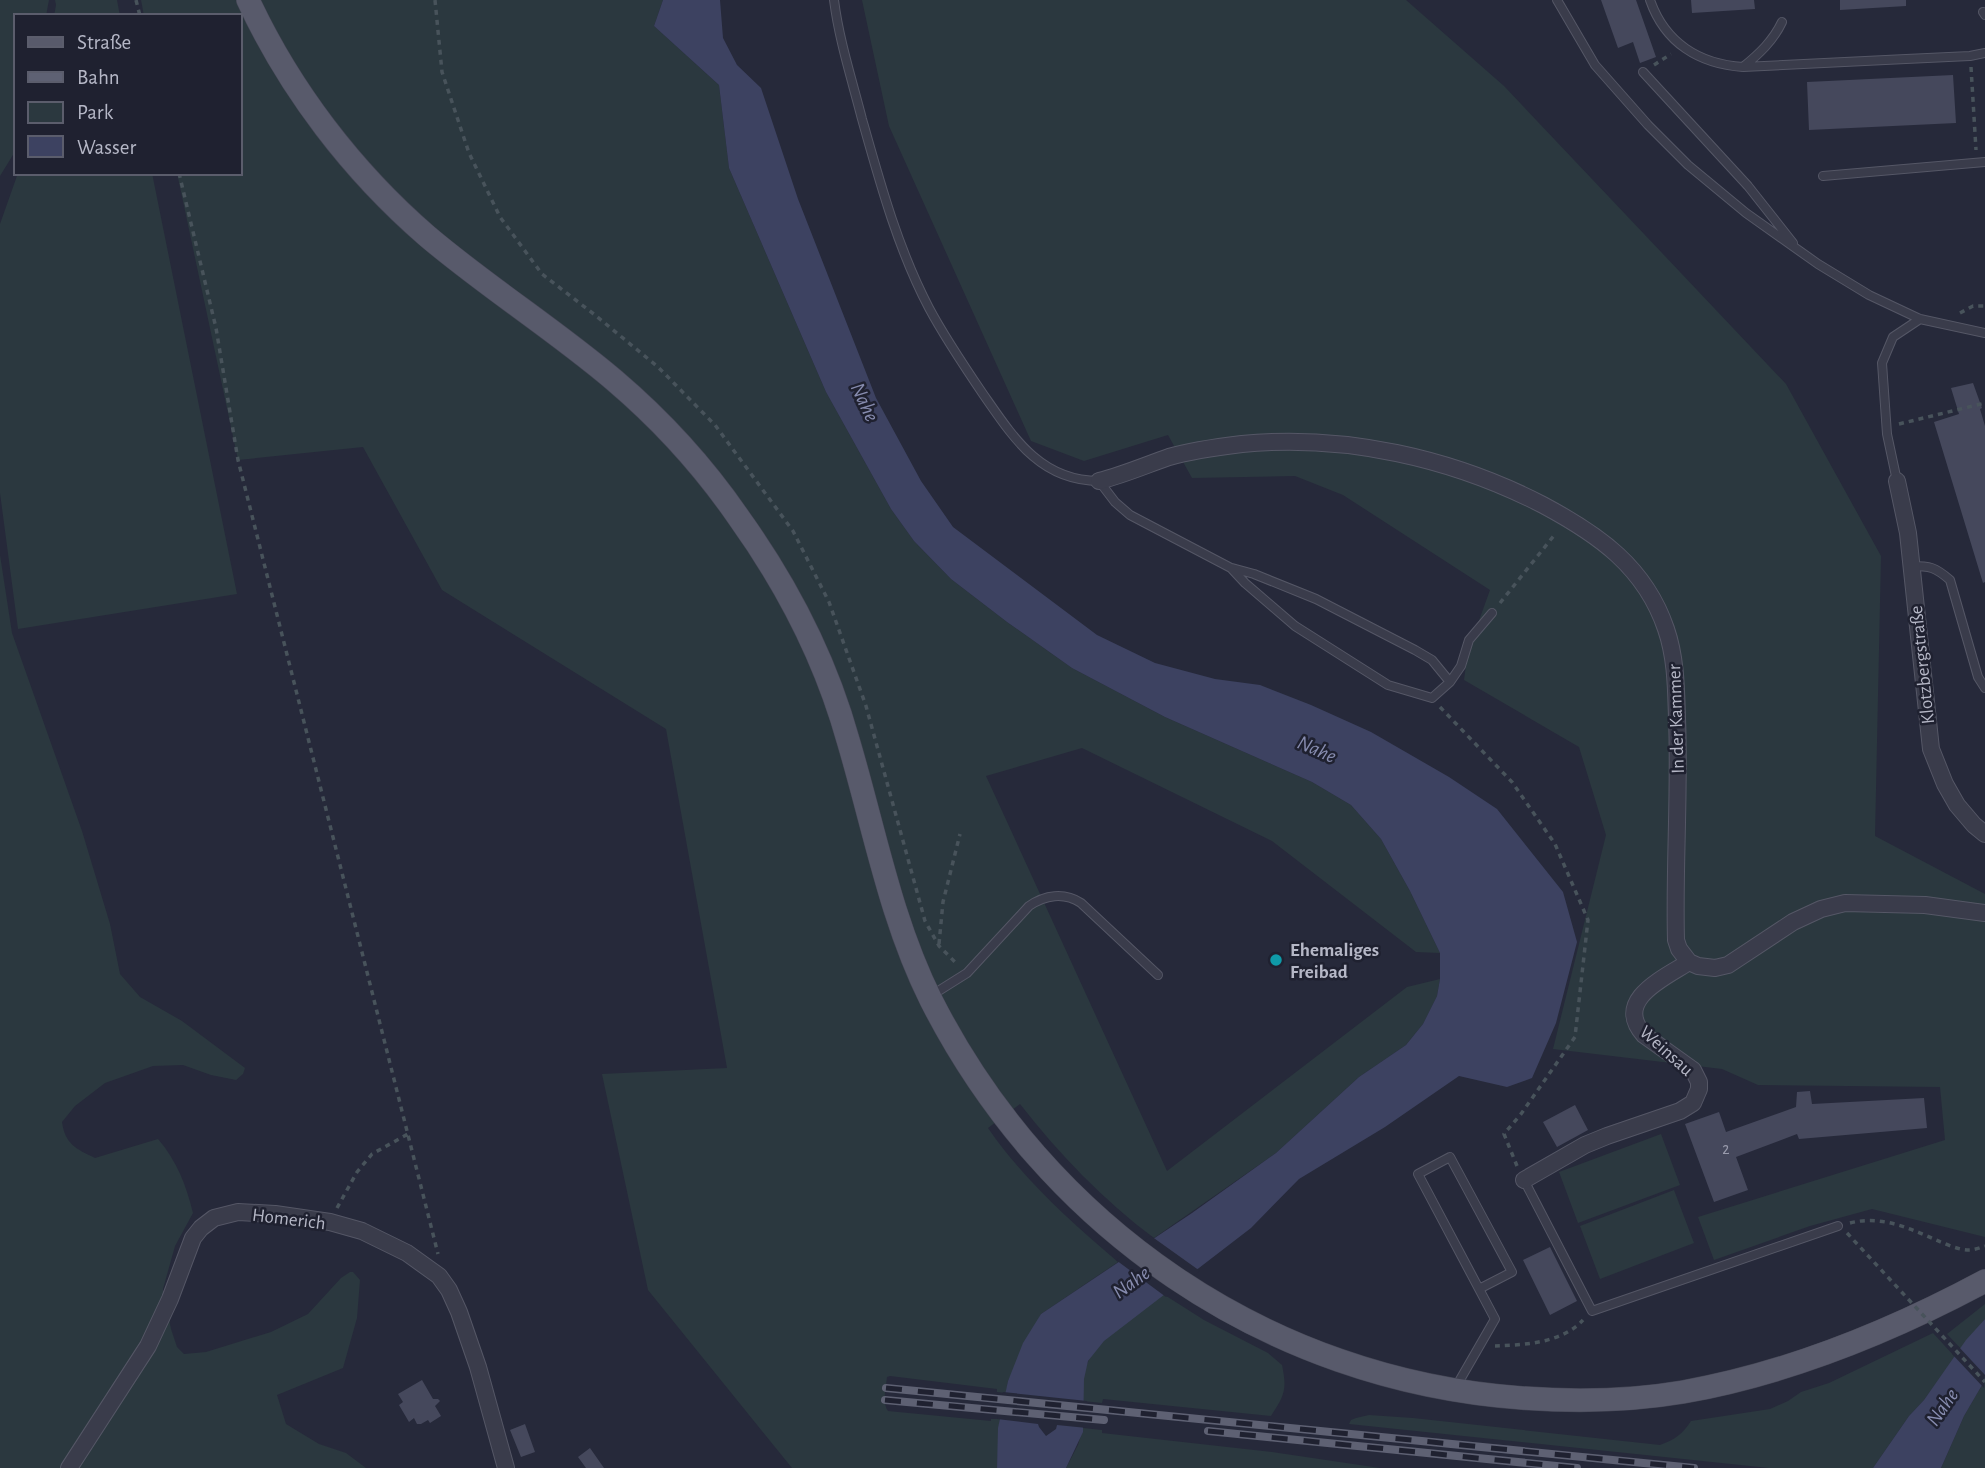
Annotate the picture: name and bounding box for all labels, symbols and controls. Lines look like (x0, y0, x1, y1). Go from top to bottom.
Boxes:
legend (14, 14, 242, 175)
text: Straße (77, 32, 131, 53)
text: Bahn (77, 67, 120, 88)
text: Park (77, 102, 114, 123)
text: Wasser (77, 137, 137, 158)
water label: Nahe (847, 379, 883, 425)
street label: Klotzbergstraße (1907, 605, 1938, 725)
street label: In der Kammer (1665, 664, 1688, 774)
water label: Nahe (1294, 732, 1340, 767)
place label: Ehemaliges Freibad (1290, 941, 1379, 982)
marker: Ehemaliges Freibad (1268, 952, 1284, 968)
street label: Weinsau (1636, 1022, 1697, 1080)
house number: 2 (1722, 1141, 1730, 1157)
street label: Homerich (251, 1206, 327, 1233)
water label: Nahe (1109, 1262, 1154, 1303)
water label: Nahe (1922, 1385, 1963, 1430)

